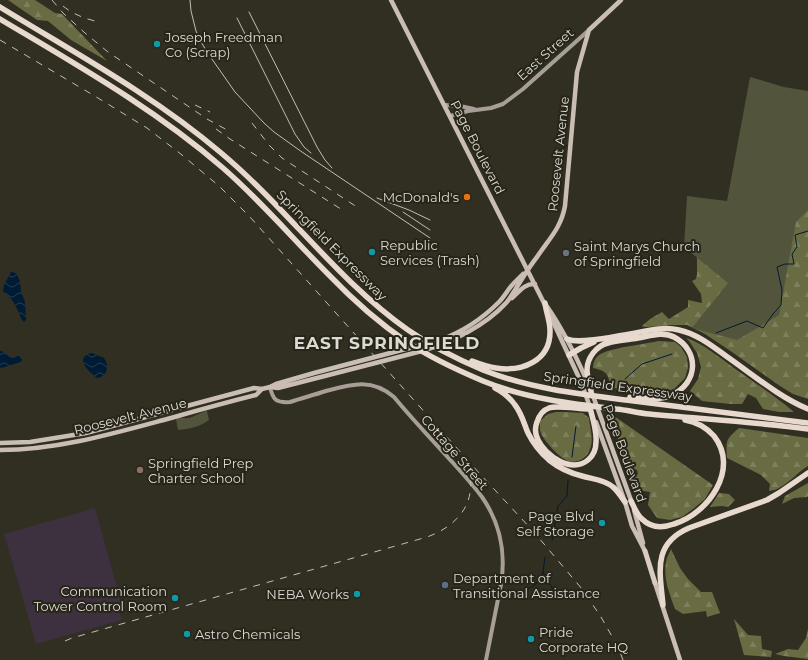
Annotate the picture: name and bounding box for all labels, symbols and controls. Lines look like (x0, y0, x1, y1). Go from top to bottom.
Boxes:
street label: East Street (513, 24, 577, 84)
place label: Joseph Freedman Co (Scrap) (164, 29, 283, 60)
marker: Joseph Freedman Co (Scrap) (152, 39, 162, 49)
street label: Roosevelt Avenue (544, 96, 572, 212)
street label: Page Boulevard (447, 97, 509, 197)
street label: Springfield Expressway (273, 186, 391, 304)
place label: McDonald's (383, 189, 459, 205)
marker: McDonald's (462, 192, 472, 202)
place label: Republic Services (Trash) (380, 237, 480, 268)
place label: Saint Marys Church of Springfield (574, 238, 700, 269)
marker: Republic Services (Trash) (367, 247, 377, 257)
marker: Saint Marys Church of Springfield (561, 248, 571, 258)
district label: EAST SPRINGFIELD (294, 333, 480, 353)
street label: Springfield Expressway (543, 368, 694, 404)
street label: Roosevelt Avenue (72, 394, 188, 438)
street label: Page Boulevard (600, 402, 650, 504)
street label: Cottage Street (418, 411, 492, 493)
place label: Springfield Prep Charter School (148, 455, 254, 486)
marker: Springfield Prep Charter School (135, 465, 145, 475)
place label: Page Blvd Self Storage (517, 508, 594, 539)
marker: Page Blvd Self Storage (597, 518, 607, 528)
place label: Department of Transitional Assistance (453, 570, 600, 601)
marker: Department of Transitional Assistance (440, 580, 450, 590)
place label: Communication Tower Control Room (34, 583, 167, 614)
place label: NEBA Works (266, 586, 349, 602)
marker: NEBA Works (352, 589, 362, 599)
marker: Communication Tower Control Room (170, 593, 180, 603)
place label: Pride Corporate HQ (539, 624, 628, 655)
place label: Astro Chemicals (195, 626, 300, 642)
marker: Astro Chemicals (182, 629, 192, 639)
marker: Pride Corporate HQ (526, 634, 536, 644)

